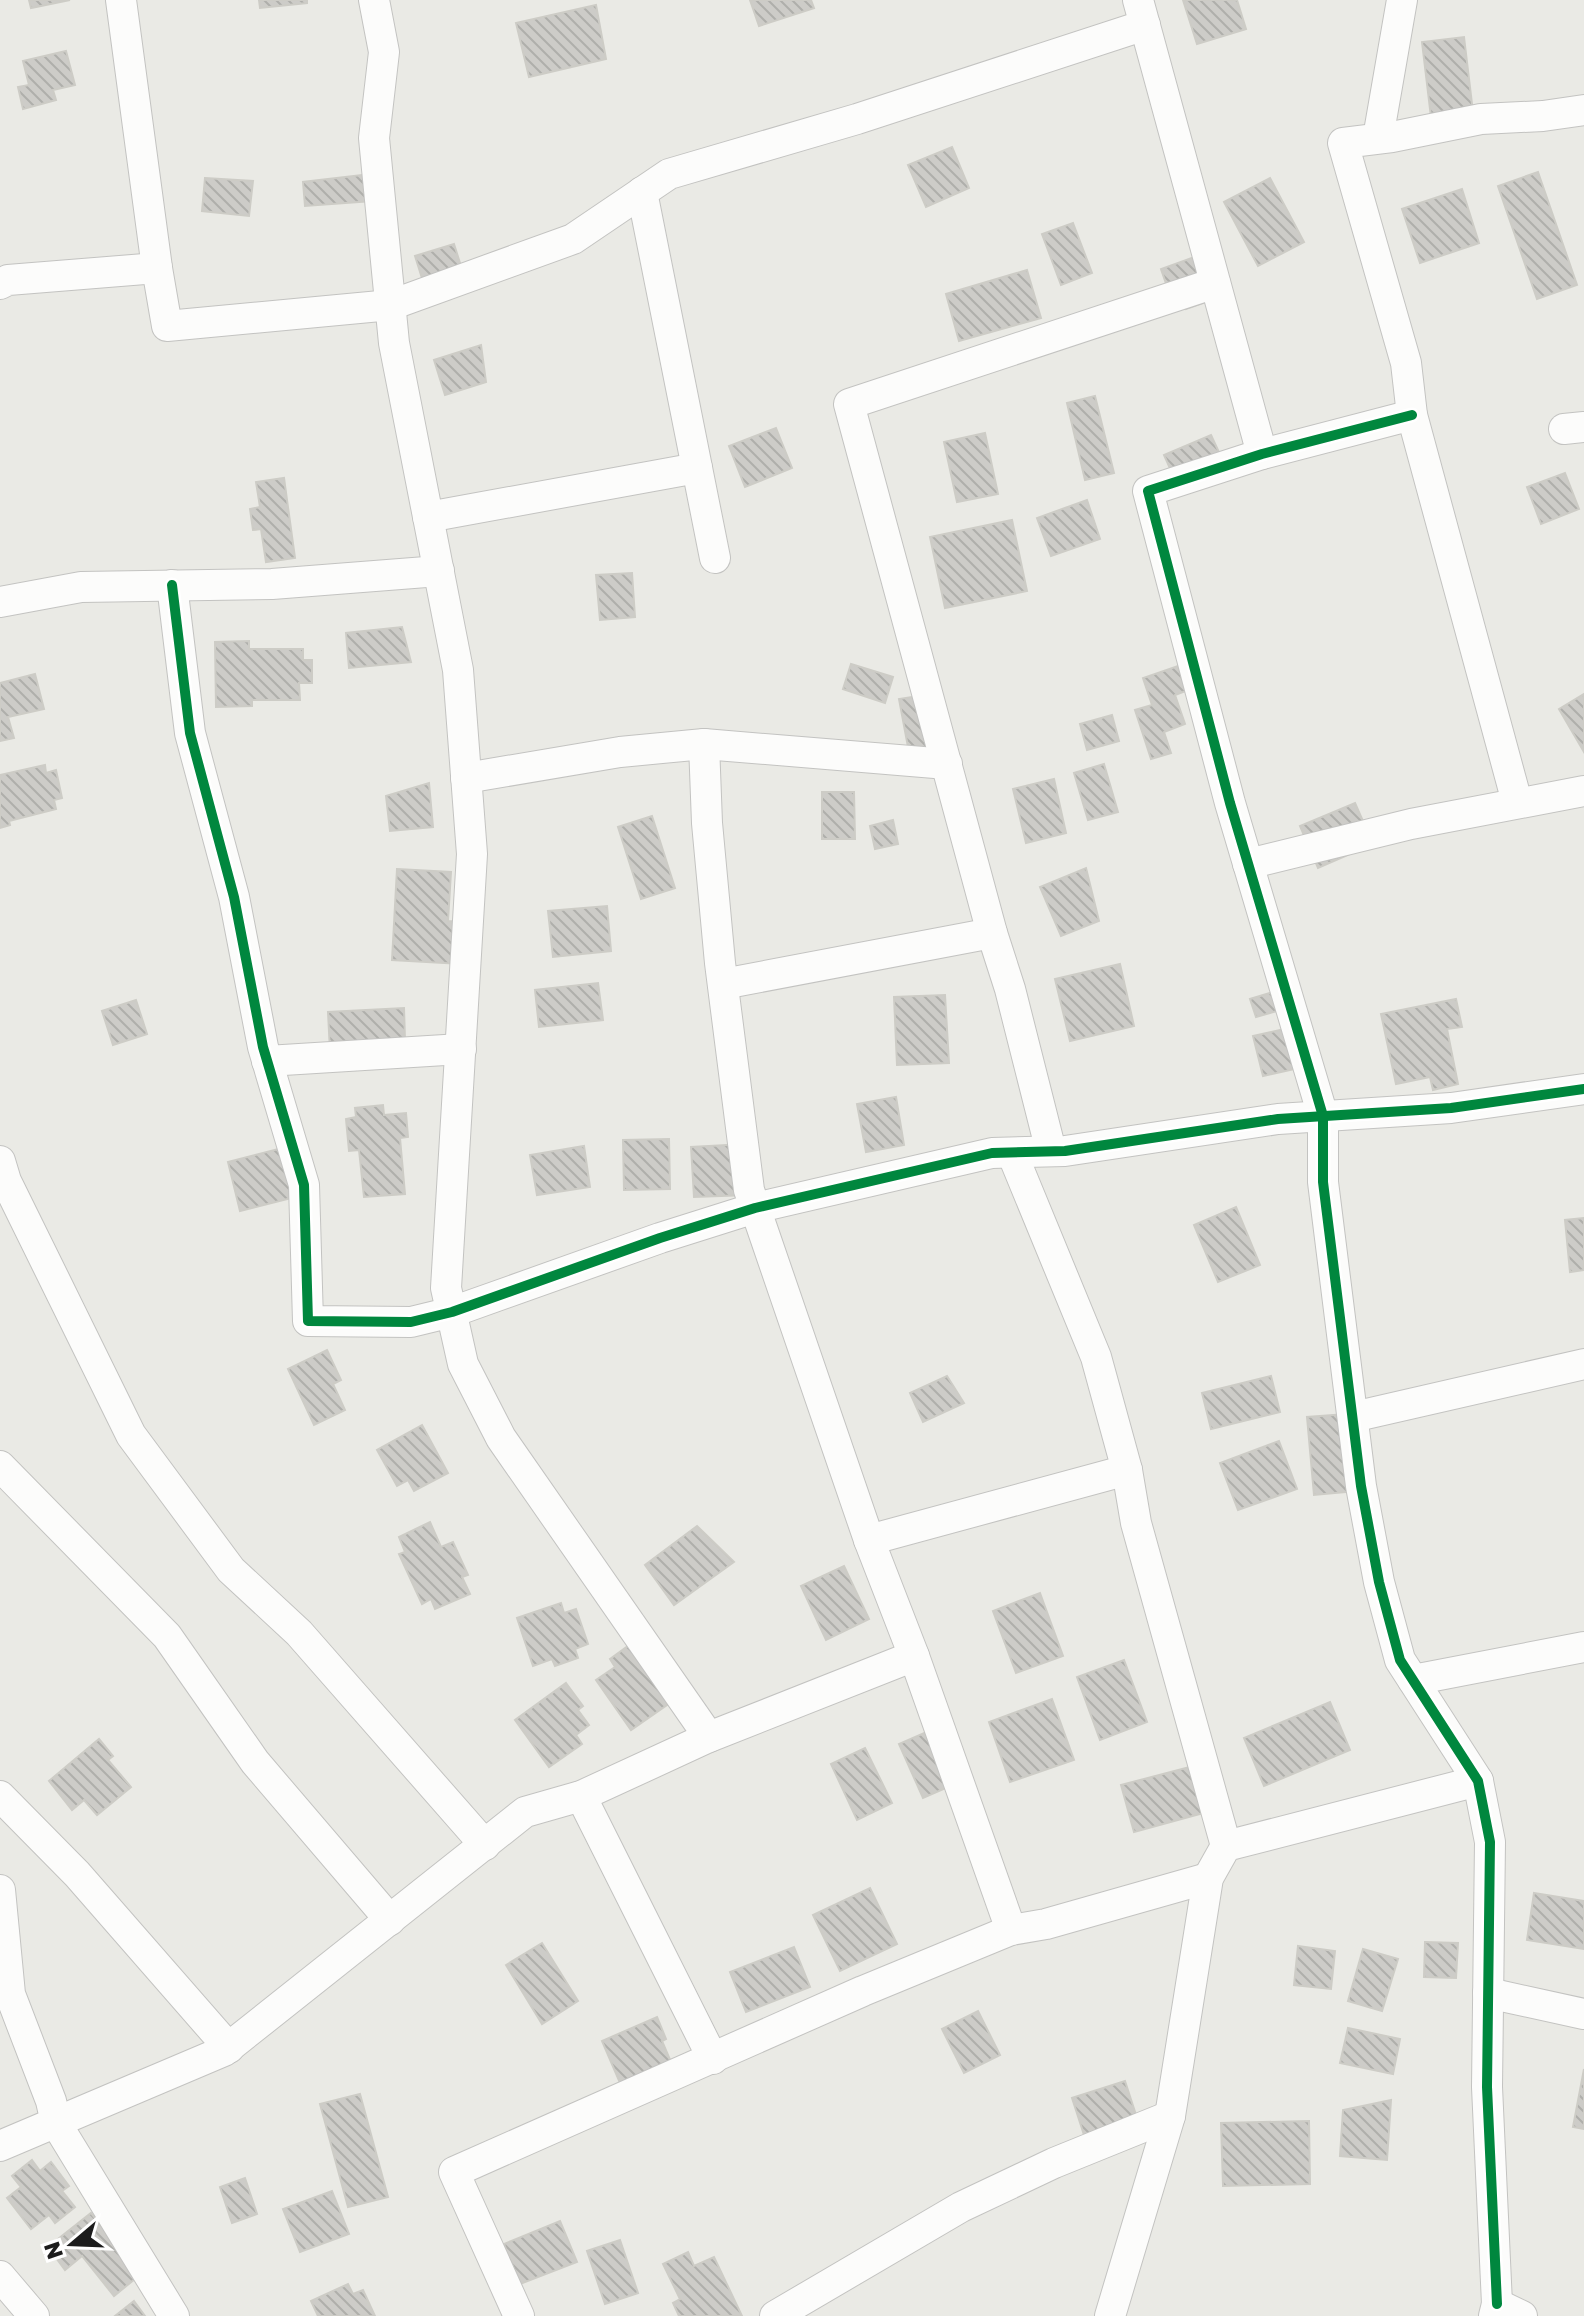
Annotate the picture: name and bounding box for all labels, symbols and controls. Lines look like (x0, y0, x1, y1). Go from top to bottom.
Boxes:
north arrow (32, 2204, 112, 2284)
text: N (37, 2238, 68, 2263)

